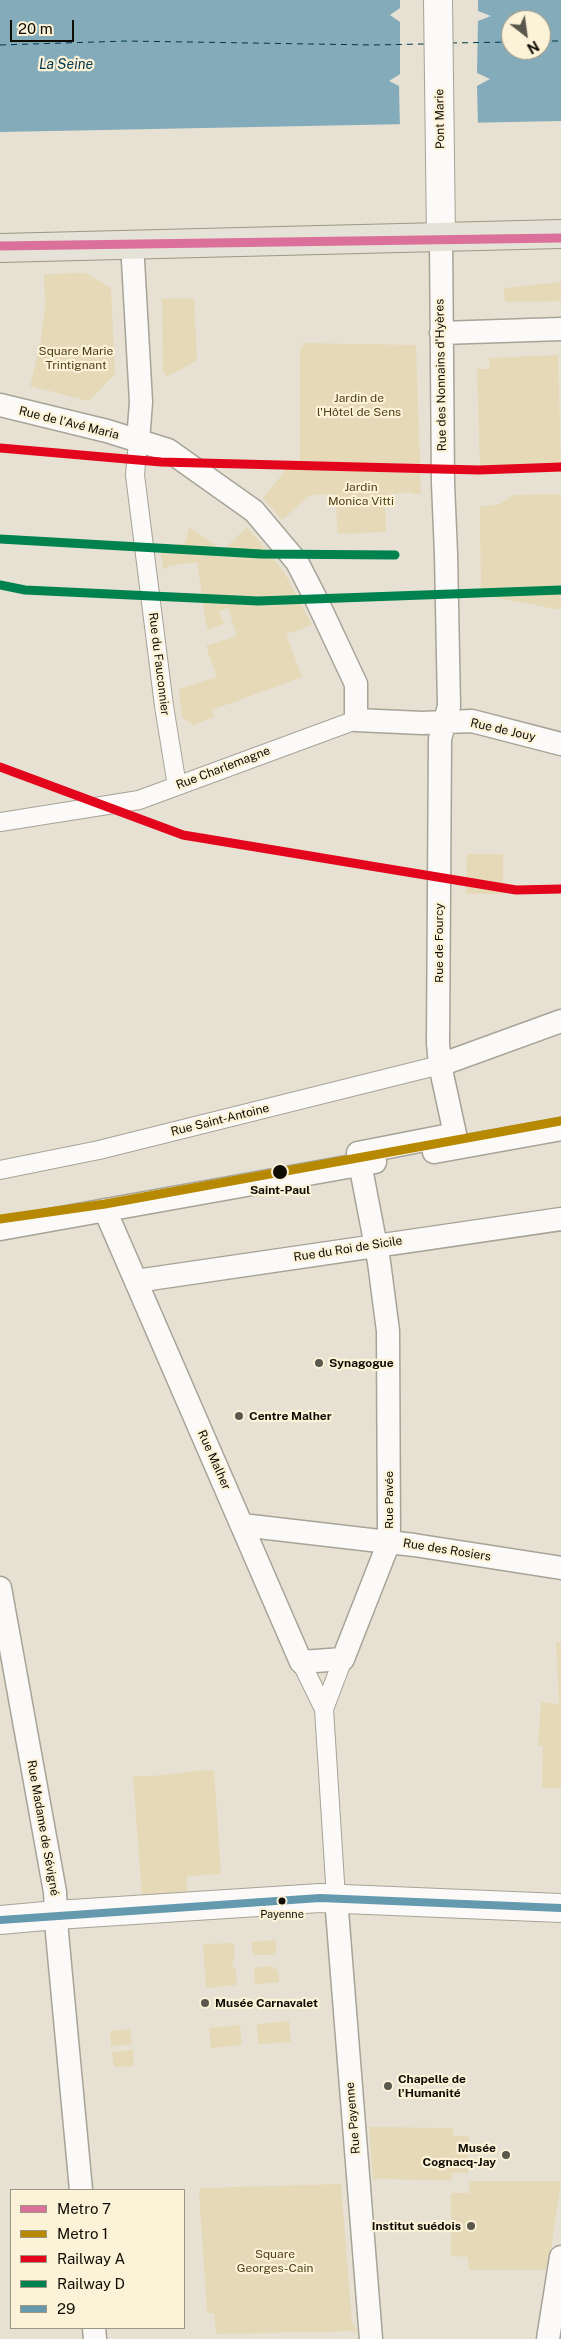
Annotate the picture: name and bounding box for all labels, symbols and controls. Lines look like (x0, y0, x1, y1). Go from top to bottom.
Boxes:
scale bar (12, 10, 76, 42)
north arrow (501, 10, 551, 60)
text: 20 m (18, 20, 53, 37)
text: N (524, 37, 542, 57)
water label: La Seine (39, 57, 93, 73)
street label: Pont Marie (432, 89, 448, 149)
street label: Rue des Nonnains d'Hyères (432, 299, 450, 451)
park label: Square Marie Trintignant (39, 344, 113, 372)
park label: Jardin de l'Hôtel de Sens (317, 391, 401, 419)
street label: Rue de l'Avé Maria (17, 404, 121, 442)
park label: Jardin Monica Vitti (328, 480, 394, 508)
street label: Rue du Fauconnier (146, 612, 172, 716)
street label: Rue de Jouy (469, 716, 537, 744)
street label: Rue Charlemagne (174, 743, 272, 793)
street label: Rue de Fourcy (432, 903, 446, 983)
street label: Rue Saint-Antoine (169, 1101, 271, 1139)
marker: Saint-Paul (271, 1163, 289, 1181)
place label: Saint-Paul (250, 1183, 310, 1197)
street label: Rue du Roi de Sicile (293, 1233, 403, 1265)
place label: Synagogue (329, 1356, 394, 1370)
marker: Synagogue (313, 1357, 325, 1369)
place label: Centre Malher (249, 1409, 332, 1423)
marker: Centre Malher (233, 1410, 245, 1422)
street label: Rue Malher (194, 1428, 234, 1492)
street label: Rue Pavée (382, 1471, 396, 1529)
street label: Rue des Rosiers (402, 1536, 492, 1564)
street label: Rue Madame de Sévigné (24, 1759, 62, 1897)
marker: Payenne (277, 1896, 287, 1906)
place label: Payenne (260, 1908, 304, 1922)
place label: Musée Carnavalet (215, 1996, 318, 2010)
marker: Musée Carnavalet (199, 1997, 211, 2009)
place label: Chapelle de l'Humanité (398, 2072, 466, 2100)
marker: Chapelle de l'Humanité (382, 2080, 394, 2092)
street label: Rue Payenne (343, 2081, 363, 2155)
place label: Musée Cognacq-Jay (423, 2141, 496, 2169)
marker: Musée Cognacq-Jay (500, 2149, 512, 2161)
legend (10, 2189, 185, 2329)
text: Metro 7 (57, 2200, 111, 2217)
place label: Institut suédois (372, 2219, 461, 2233)
marker: Institut suédois (465, 2220, 477, 2232)
text: Metro 1 (57, 2225, 108, 2242)
park label: Square Georges-Cain (237, 2247, 313, 2275)
text: Railway A (57, 2250, 125, 2267)
text: Railway D (57, 2275, 125, 2292)
text: 29 (57, 2300, 75, 2317)

